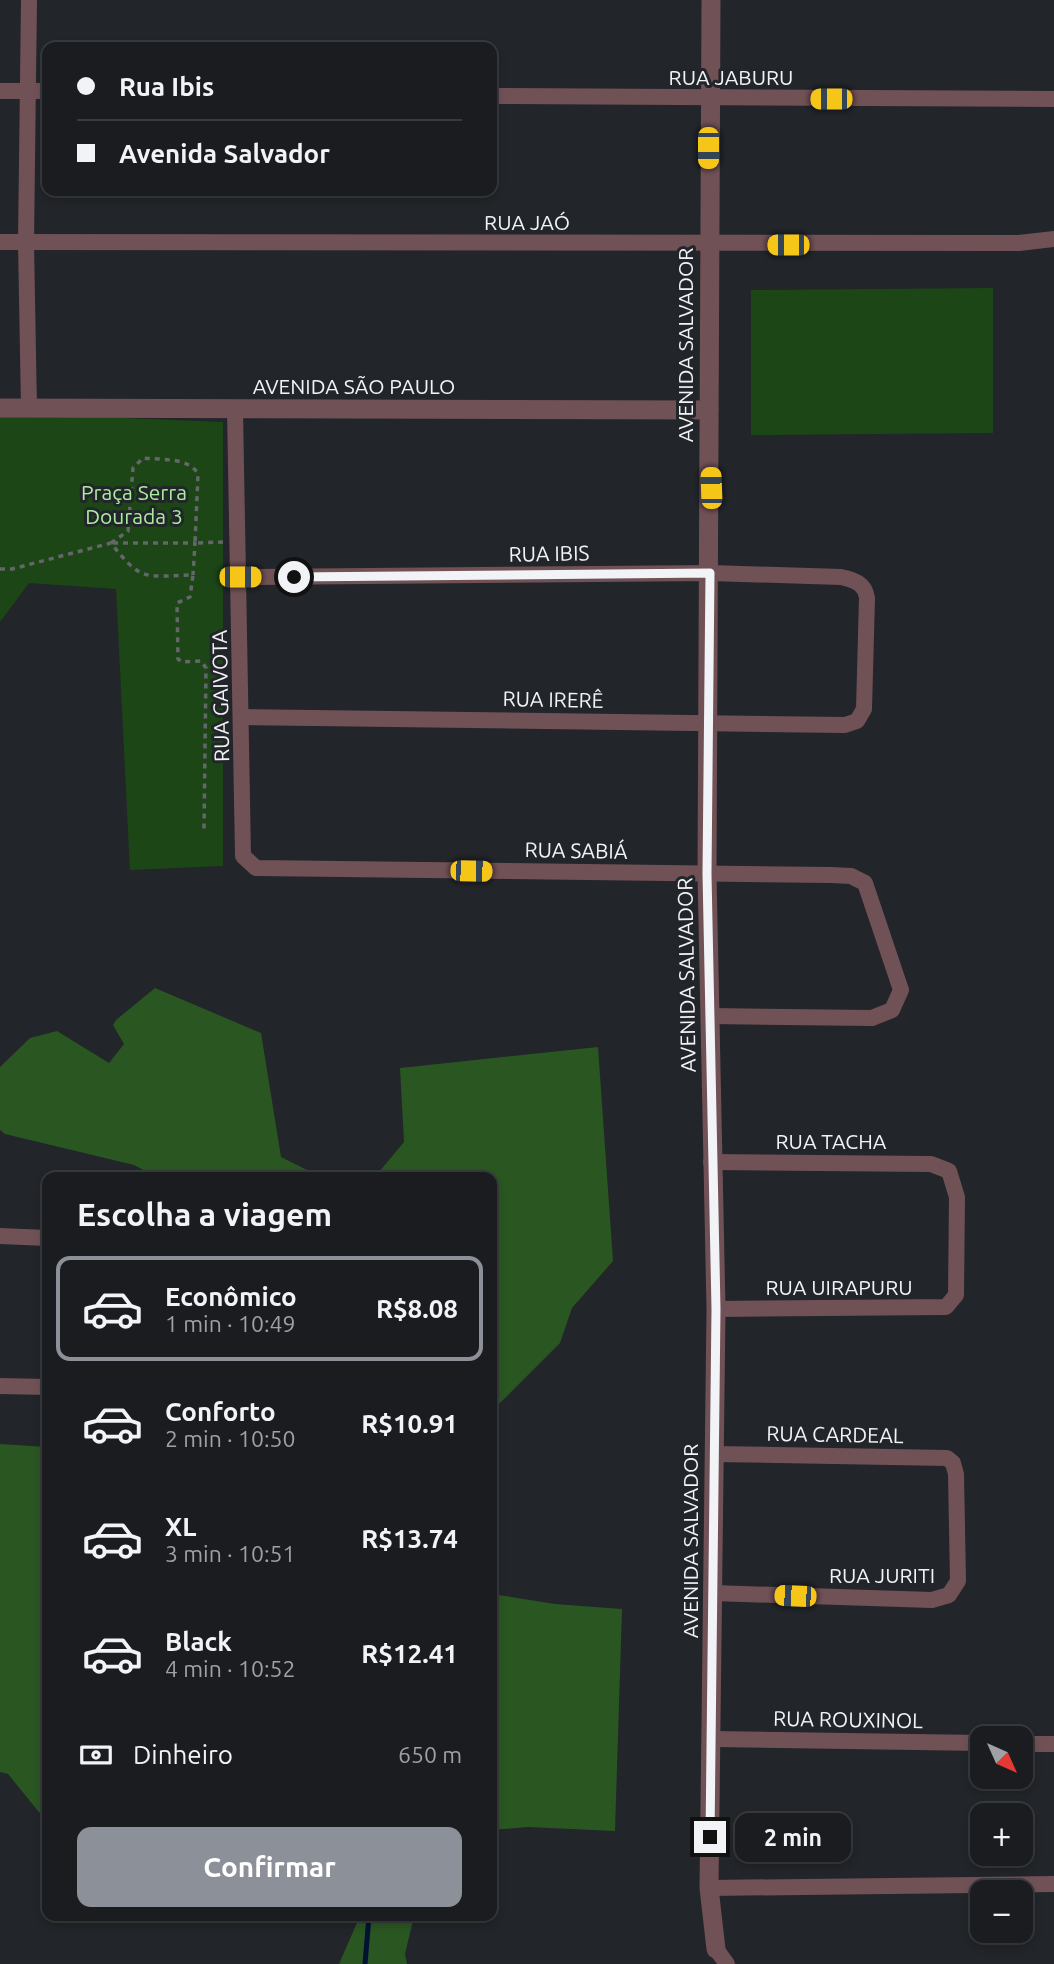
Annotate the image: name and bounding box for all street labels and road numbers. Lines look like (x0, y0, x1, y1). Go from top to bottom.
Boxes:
street label: RUA JABURU (669, 65, 793, 89)
street label: RUA JAÓ (484, 210, 570, 234)
street label: AVENIDA SALVADOR (673, 248, 697, 442)
street label: AVENIDA SÃO PAULO (253, 374, 455, 398)
street label: RUA IBIS (508, 540, 590, 566)
street label: RUA GAIVOTA (207, 629, 233, 762)
street label: RUA IRERÊ (502, 686, 604, 712)
street label: RUA SABIÁ (524, 837, 628, 863)
street label: AVENIDA SALVADOR (672, 877, 700, 1073)
street label: RUA TACHA (776, 1129, 887, 1153)
street label: RUA UIRAPURU (765, 1275, 913, 1299)
street label: RUA CARDEAL (766, 1421, 904, 1447)
street label: AVENIDA SALVADOR (678, 1444, 702, 1638)
street label: RUA JURITI (829, 1563, 935, 1587)
street label: RUA ROUXINOL (773, 1706, 923, 1732)

